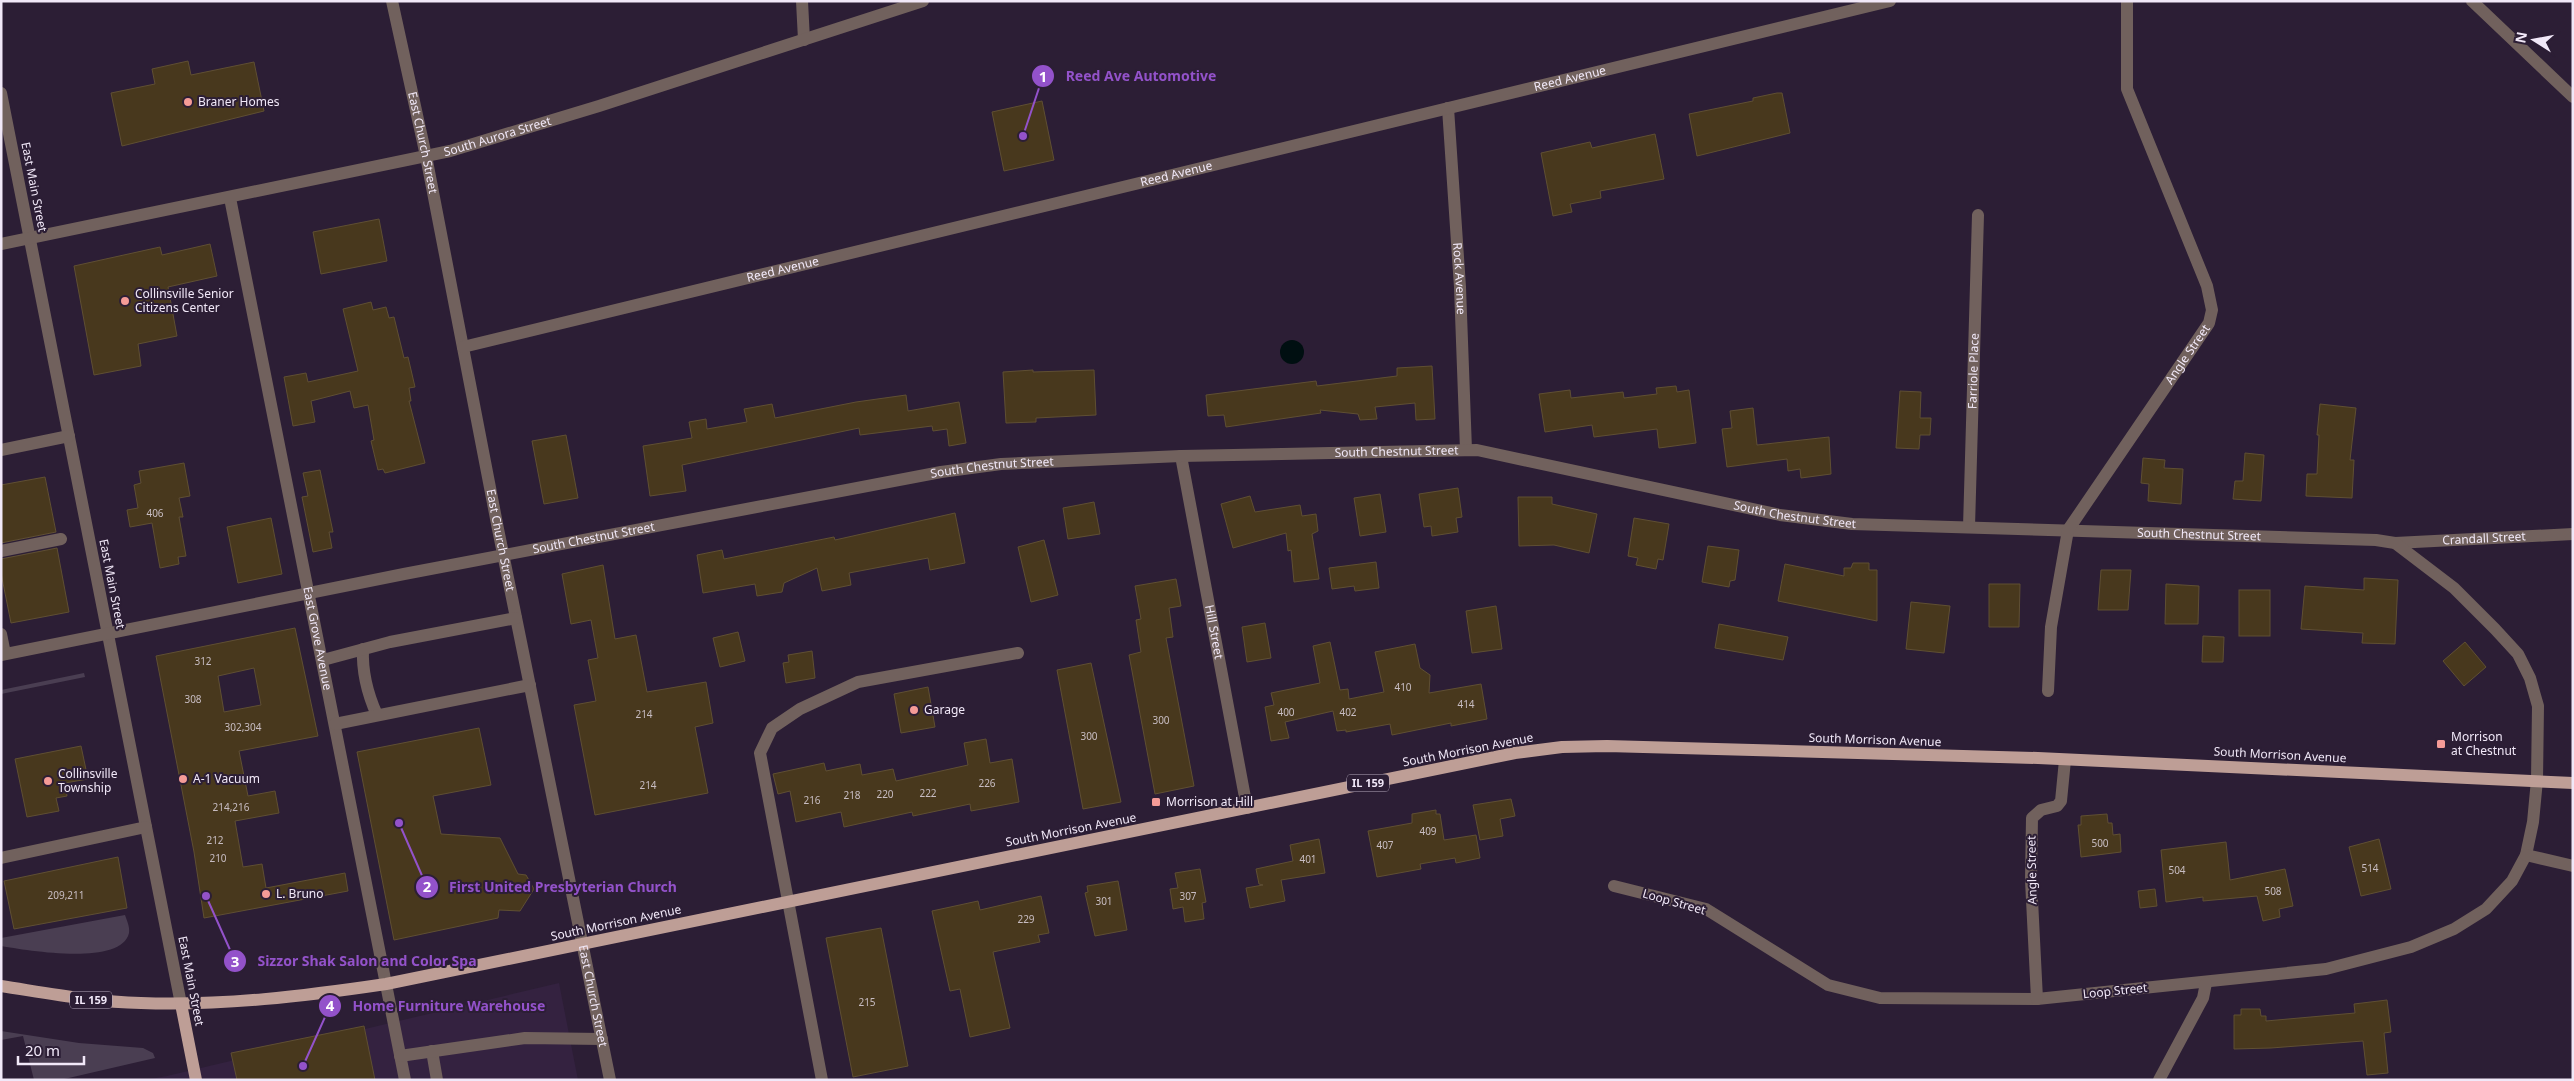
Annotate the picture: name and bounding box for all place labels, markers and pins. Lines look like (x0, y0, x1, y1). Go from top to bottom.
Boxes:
callout: Reed Ave Automotive (1030, 62, 1226, 91)
place label: Braner Homes (198, 93, 280, 110)
marker: Braner Homes (182, 96, 194, 108)
place label: Collinsville Senior Citizens Center (135, 285, 234, 316)
marker: Collinsville Senior Citizens Center (119, 295, 131, 307)
place label: Garage (924, 701, 965, 718)
marker: Garage (908, 704, 920, 716)
place label: Morrison at Chestnut (2451, 728, 2517, 759)
marker: Morrison at Chestnut (2435, 738, 2447, 750)
place label: Collinsville Township (58, 765, 118, 796)
place label: A-1 Vacuum (193, 770, 260, 787)
marker: A-1 Vacuum (177, 773, 189, 785)
marker: Collinsville Township (42, 775, 54, 787)
place label: Morrison at Hill (1166, 793, 1253, 810)
marker: Morrison at Hill (1150, 796, 1162, 808)
callout: First United Presbyterian Church (414, 873, 687, 902)
place label: L. Bruno (276, 885, 323, 902)
marker: L. Bruno (260, 888, 272, 900)
callout: Sizzor Shak Salon and Color Spa (222, 947, 487, 976)
callout: Home Furniture Warehouse (318, 992, 555, 1021)

